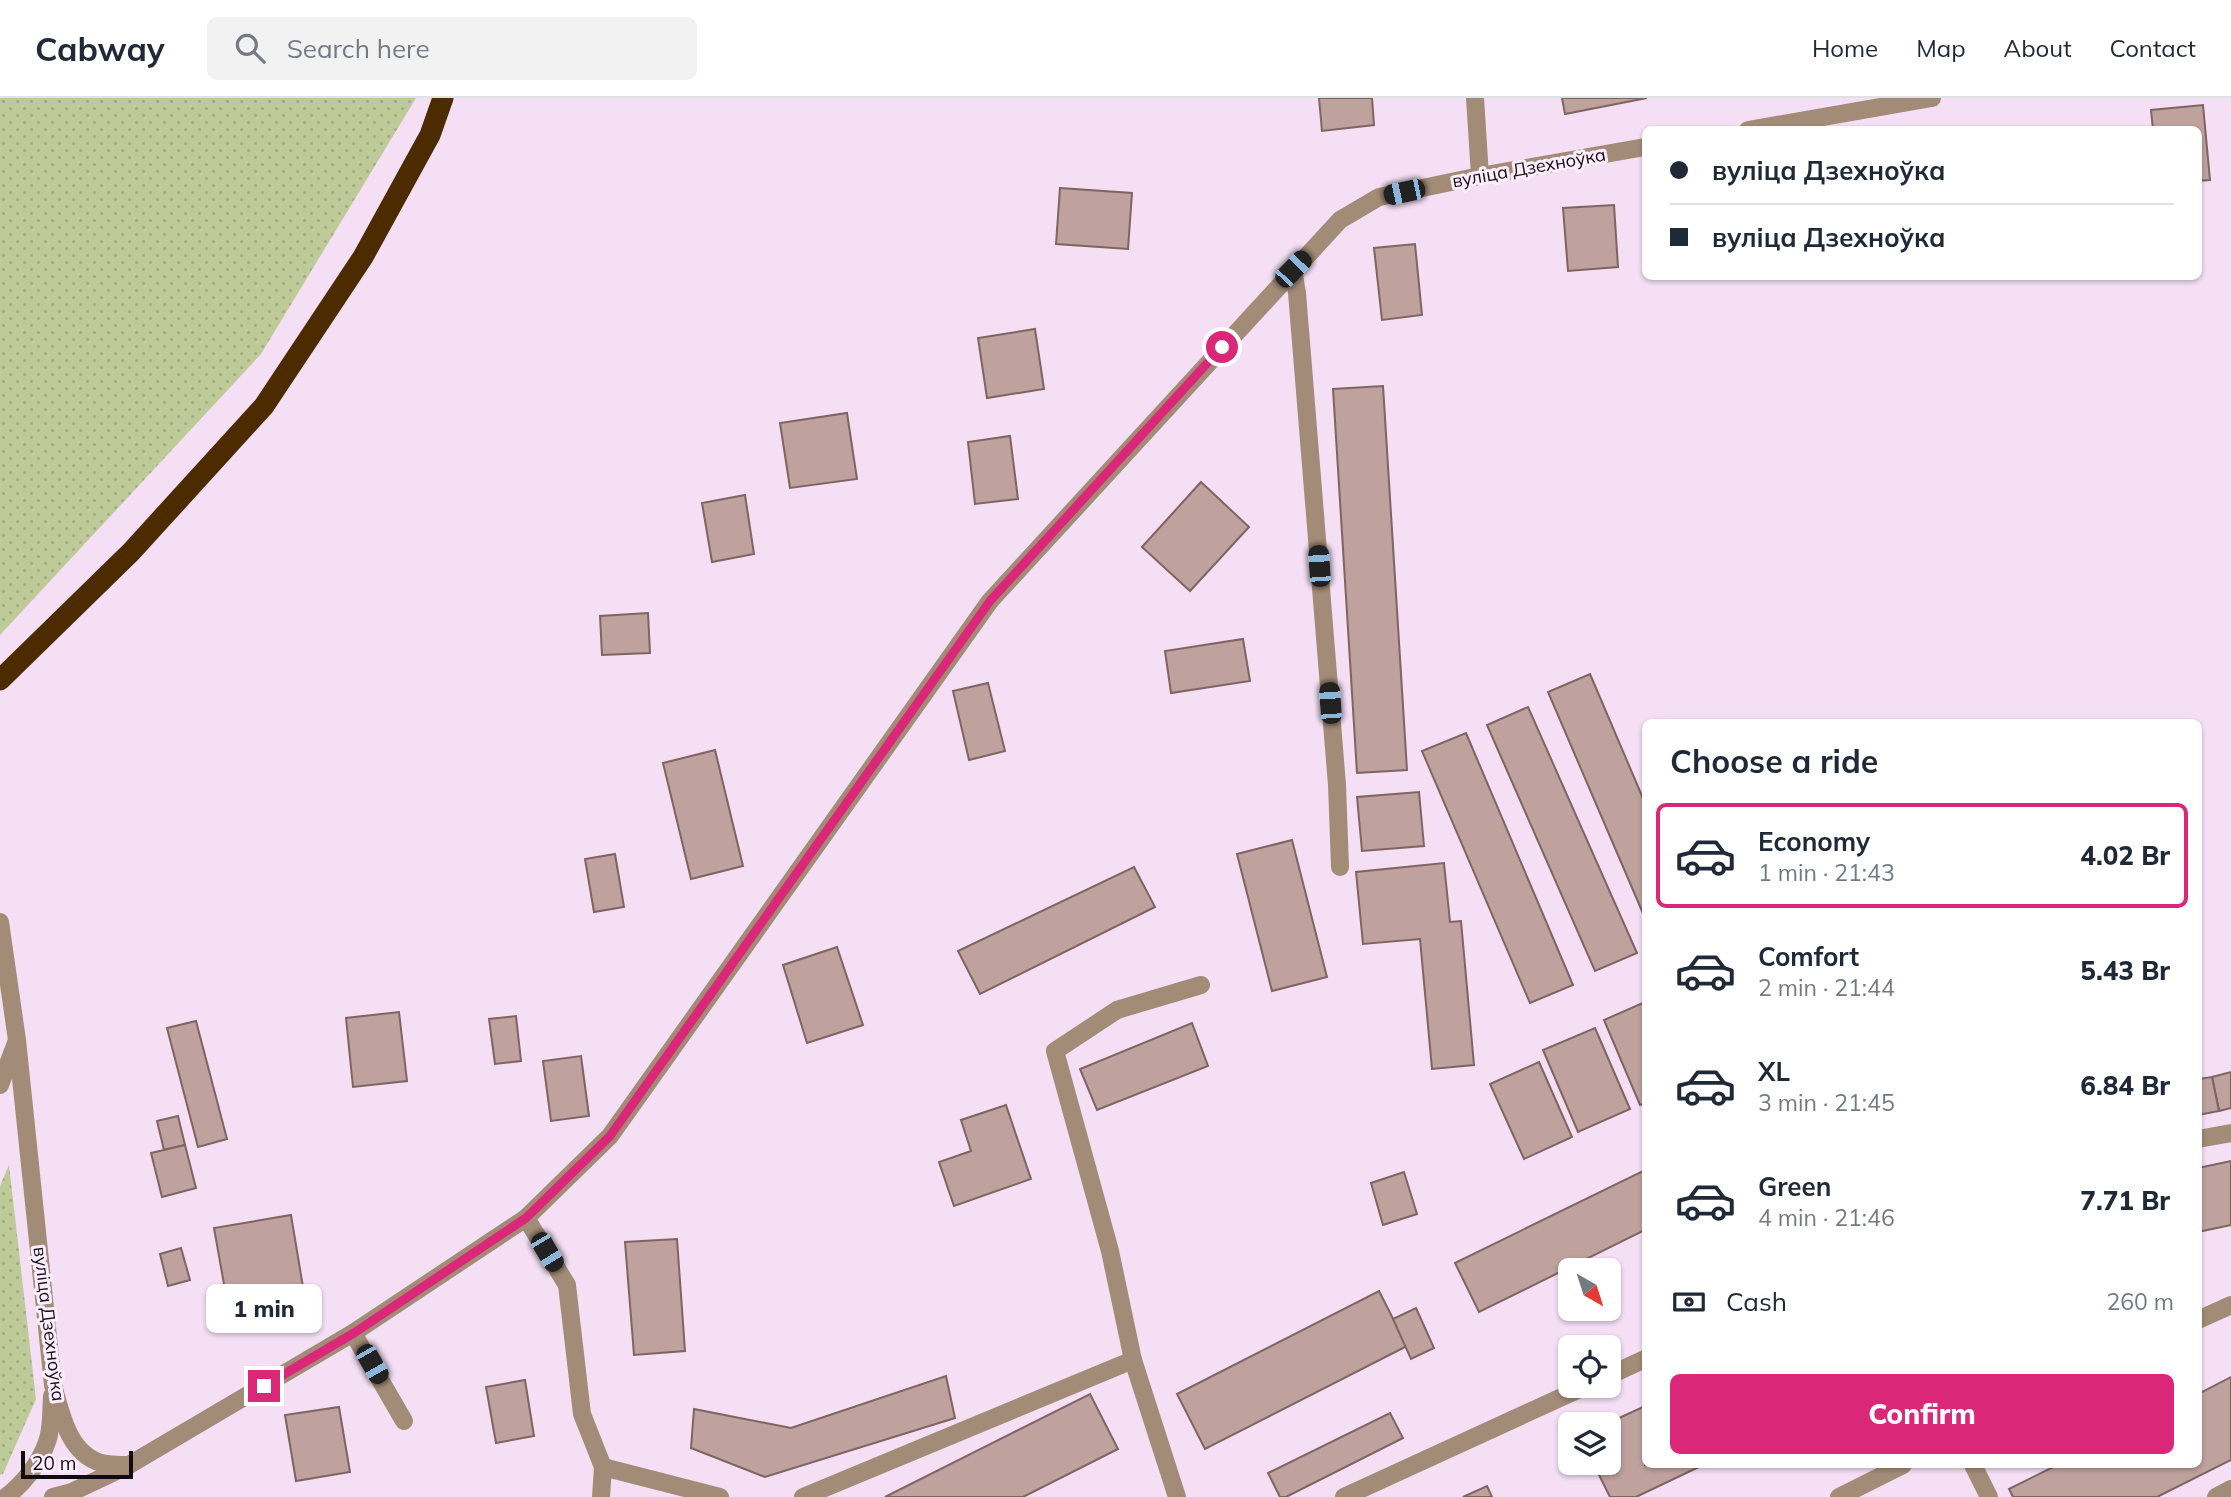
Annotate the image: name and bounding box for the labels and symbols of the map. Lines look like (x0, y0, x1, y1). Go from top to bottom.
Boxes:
street label: вуліца Дзехноўка (1450, 143, 1608, 192)
car (1382, 177, 1427, 207)
car (1271, 247, 1316, 291)
route start (1206, 331, 1238, 363)
car (1308, 544, 1331, 588)
car (1319, 681, 1342, 725)
car (528, 1229, 567, 1275)
street label: вуліца Дзехноўка (29, 1245, 70, 1403)
north arrow (1558, 1258, 1620, 1321)
callout: 1 min (206, 1284, 322, 1334)
car (353, 1341, 392, 1387)
route end (248, 1370, 280, 1402)
scale bar (21, 1448, 133, 1480)

